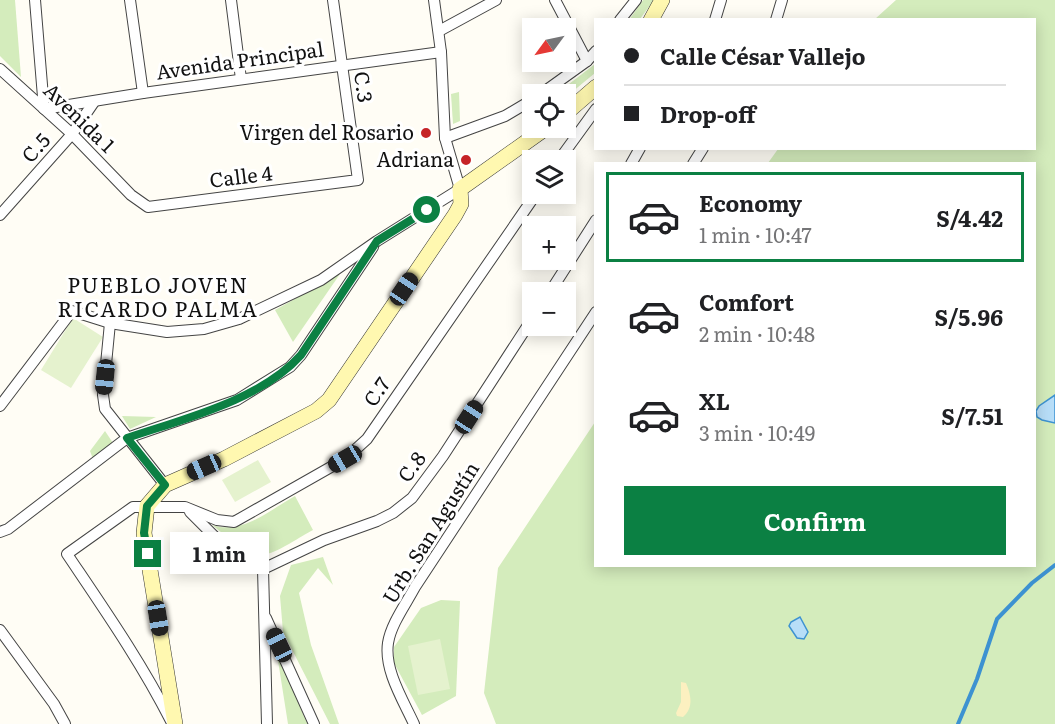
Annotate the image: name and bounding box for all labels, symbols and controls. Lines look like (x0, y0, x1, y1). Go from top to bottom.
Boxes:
north arrow (522, 18, 576, 72)
map controls (522, 18, 576, 336)
street label: Avenida Principal (154, 32, 326, 86)
text: Calle César Vallejo (660, 39, 866, 72)
street label: C.3 (348, 69, 382, 104)
street label: Avenida 1 (38, 75, 123, 158)
button: locate (522, 84, 576, 138)
text: Drop-off (660, 97, 756, 130)
place label: Virgen del Rosario (240, 116, 414, 146)
street label: C.5 (13, 125, 56, 168)
marker: Virgen del Rosario (419, 126, 433, 140)
place label: Adriana (377, 143, 454, 173)
button: layers (522, 150, 576, 204)
marker: Adriana (459, 153, 473, 167)
street label: Calle 4 (208, 156, 274, 194)
text: Economy (699, 186, 802, 219)
icon: car (627, 190, 681, 244)
route start (413, 196, 440, 223)
text: S/4.42 (936, 201, 1003, 234)
button: + (522, 216, 576, 270)
text: 1 min · 10:47 (699, 219, 812, 249)
district label: PUEBLO JOVEN RICARDO PALMA (58, 268, 258, 323)
car (386, 269, 422, 309)
button: − (522, 282, 576, 336)
text: Comfort (699, 285, 794, 318)
icon: car (627, 289, 681, 343)
text: S/5.96 (934, 300, 1003, 333)
text: 2 min · 10:48 (699, 318, 815, 348)
car (94, 358, 116, 396)
street label: C.7 (355, 370, 396, 412)
text: XL (699, 384, 730, 417)
icon: car (627, 388, 681, 442)
car (452, 397, 486, 437)
text: S/7.51 (941, 399, 1003, 432)
text: 3 min · 10:49 (699, 417, 815, 447)
car (325, 442, 365, 476)
street label: C.8 (389, 444, 432, 487)
car (184, 451, 224, 483)
street label: Urb. San Agustín (374, 455, 485, 609)
button: Confirm (624, 486, 1006, 555)
callout: 1 min (169, 533, 268, 575)
text: 1 min (193, 538, 246, 568)
route end (134, 540, 161, 567)
car (146, 599, 170, 637)
car (263, 625, 295, 665)

